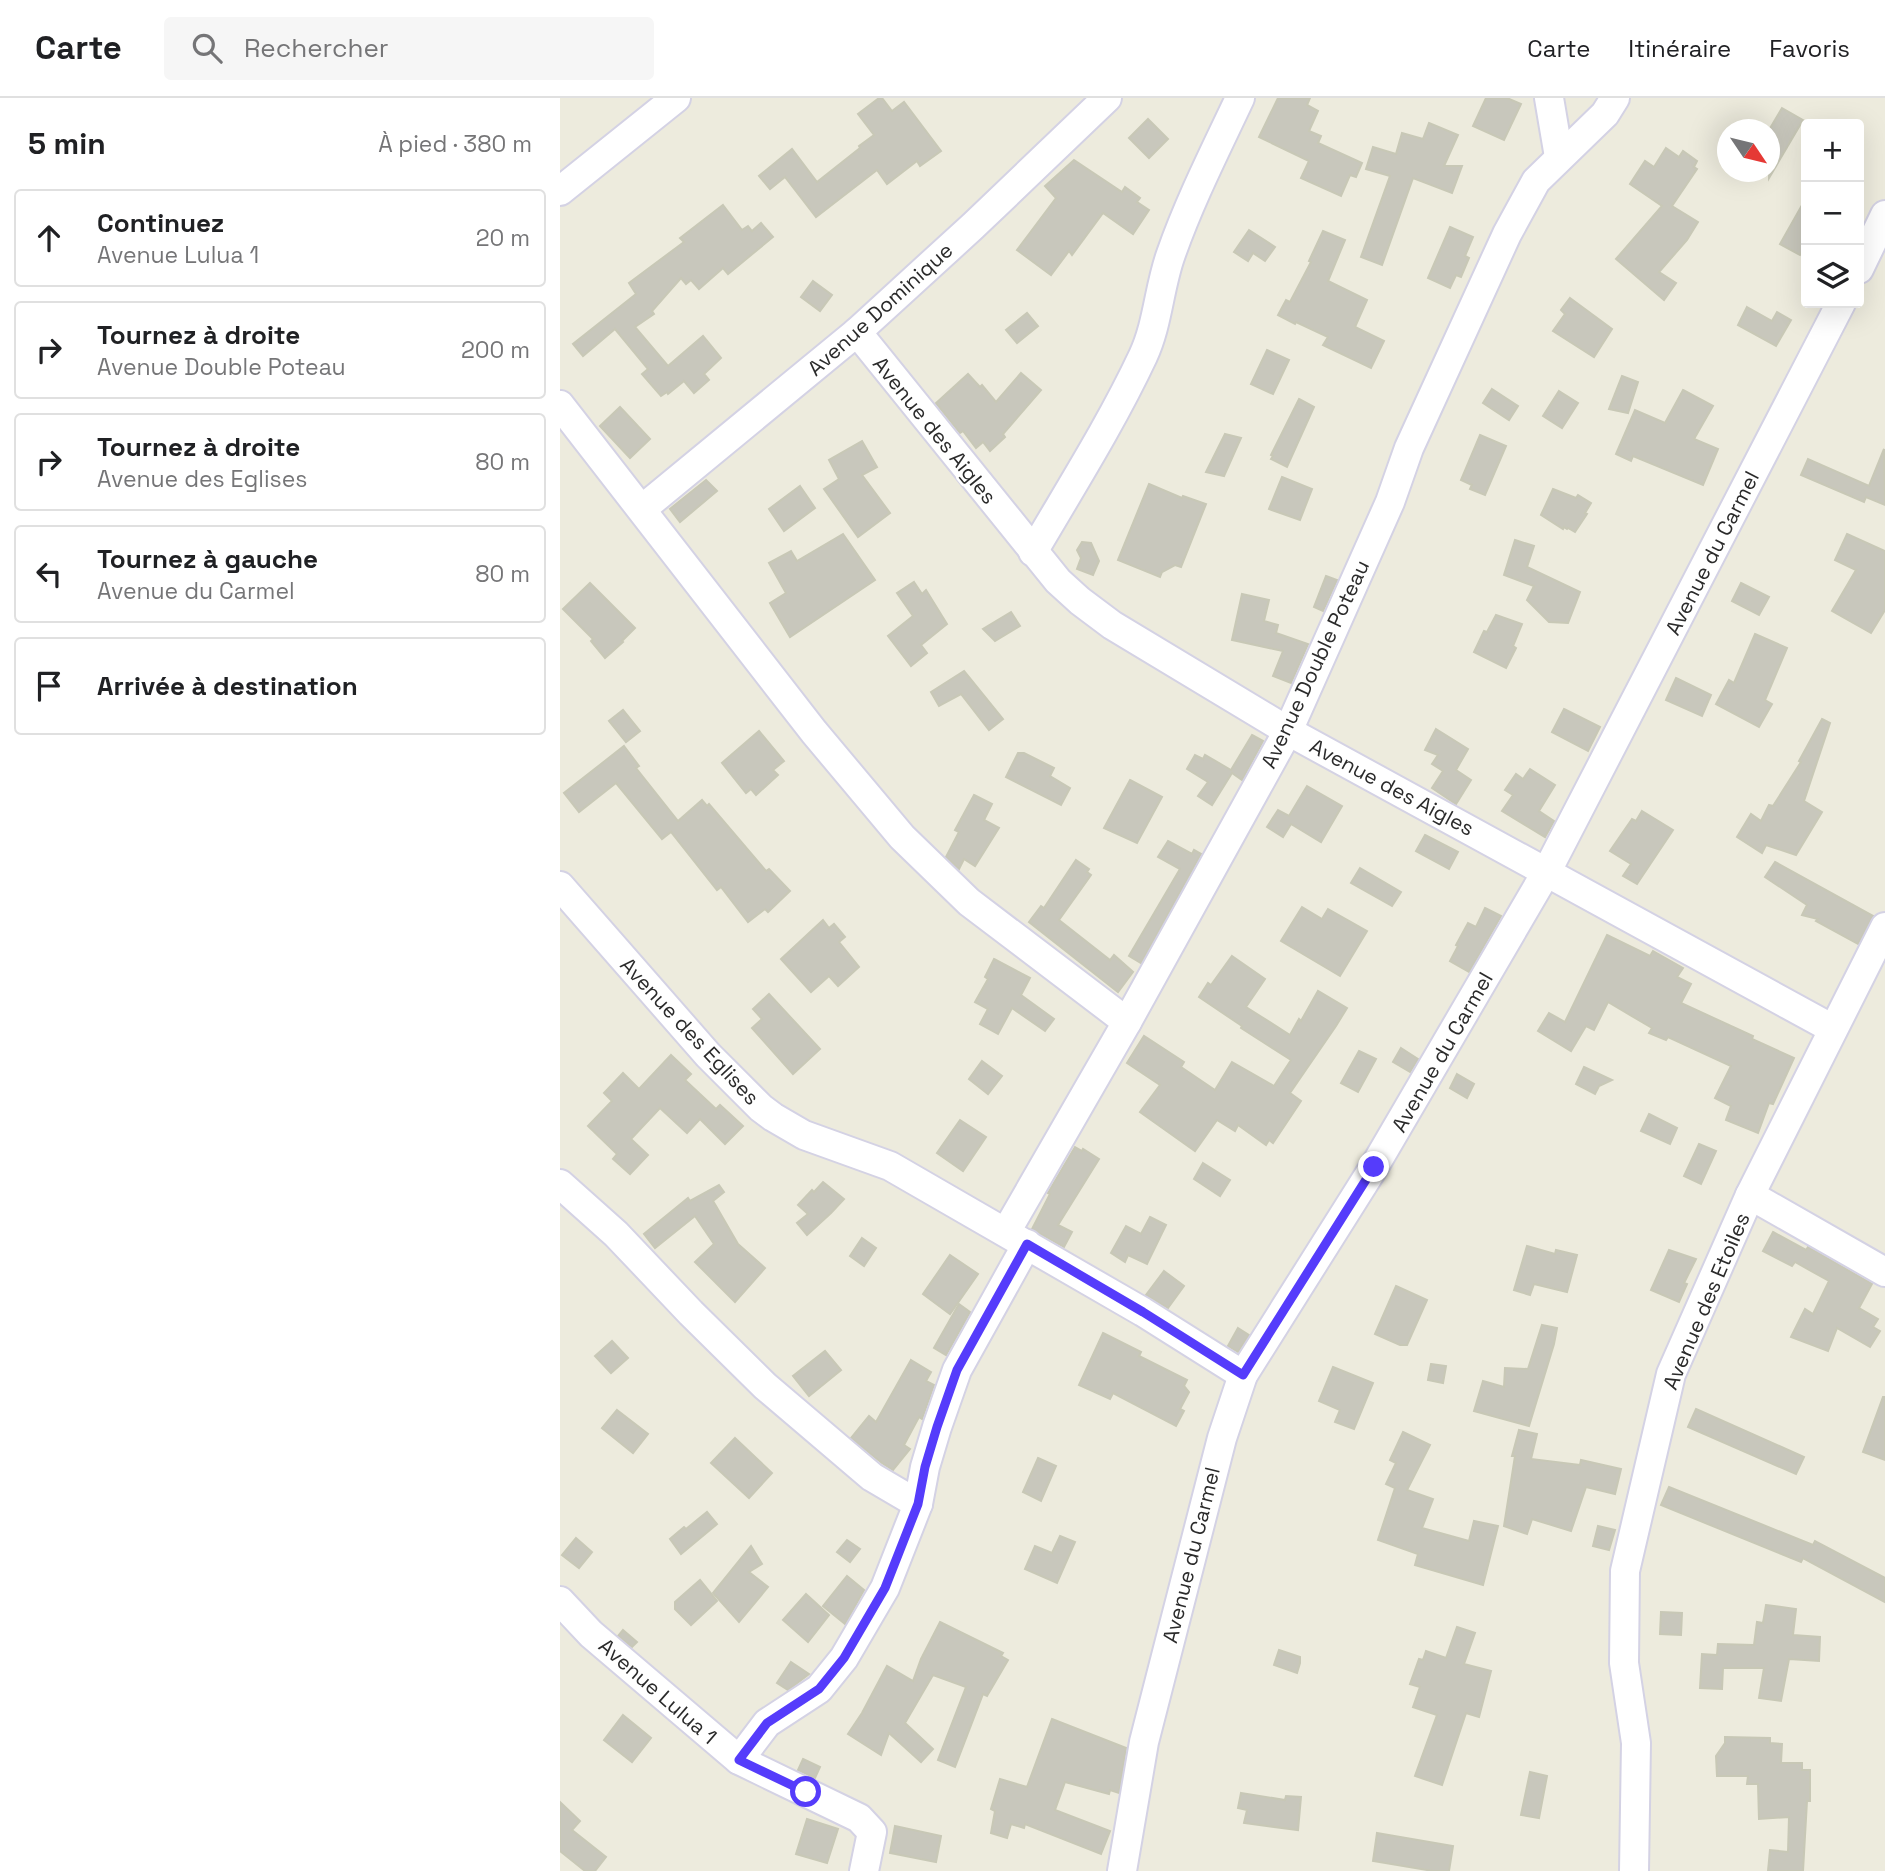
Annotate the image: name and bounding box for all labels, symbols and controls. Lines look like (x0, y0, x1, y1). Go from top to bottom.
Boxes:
search box (164, 17, 654, 80)
text: Carte (35, 27, 122, 69)
icon: search (188, 29, 226, 67)
text: Rechercher (244, 31, 389, 65)
text: Carte (1527, 33, 1590, 64)
text: Itinéraire (1628, 33, 1731, 64)
text: Favoris (1769, 33, 1850, 64)
north arrow (1717, 119, 1780, 182)
map controls (1801, 119, 1864, 308)
button: + (1801, 119, 1864, 182)
text: 5 min (28, 124, 106, 163)
text: À pied · 380 m (378, 129, 532, 159)
button: − (1801, 182, 1864, 245)
text: Continuez (97, 206, 224, 240)
icon: ahead (30, 219, 68, 257)
text: 20 m (476, 223, 530, 253)
street label: Avenue Dominique (802, 237, 958, 381)
text: Avenue Lulua 1 (97, 240, 259, 270)
button: layers (1801, 245, 1864, 308)
text: Tournez à droite (97, 318, 300, 352)
icon: right (30, 331, 68, 369)
text: 200 m (461, 335, 530, 365)
street label: Avenue des Aigles (867, 351, 1003, 509)
text: Avenue Double Poteau (97, 352, 346, 382)
text: Tournez à droite (97, 430, 300, 464)
icon: right (30, 443, 68, 481)
text: 80 m (475, 447, 530, 477)
text: Avenue des Eglises (97, 464, 307, 494)
street label: Avenue du Carmel (1659, 466, 1765, 640)
text: Tournez à gauche (97, 542, 318, 576)
icon: left (30, 555, 68, 593)
street label: Avenue Double Poteau (1255, 555, 1375, 773)
text: 80 m (475, 559, 530, 589)
text: Avenue du Carmel (97, 576, 295, 606)
icon: arrive (30, 667, 68, 705)
text: Arrivée à destination (97, 669, 358, 703)
street label: Avenue des Aigles (1305, 732, 1479, 842)
street label: Avenue des Eglises (615, 952, 765, 1110)
street label: Avenue du Carmel (1385, 967, 1499, 1137)
route end (1358, 1151, 1389, 1182)
street label: Avenue des Etoiles (1656, 1208, 1756, 1394)
street label: Avenue du Carmel (1156, 1464, 1226, 1646)
street label: Avenue Lulua 1 (593, 1632, 723, 1750)
route start (790, 1776, 821, 1807)

